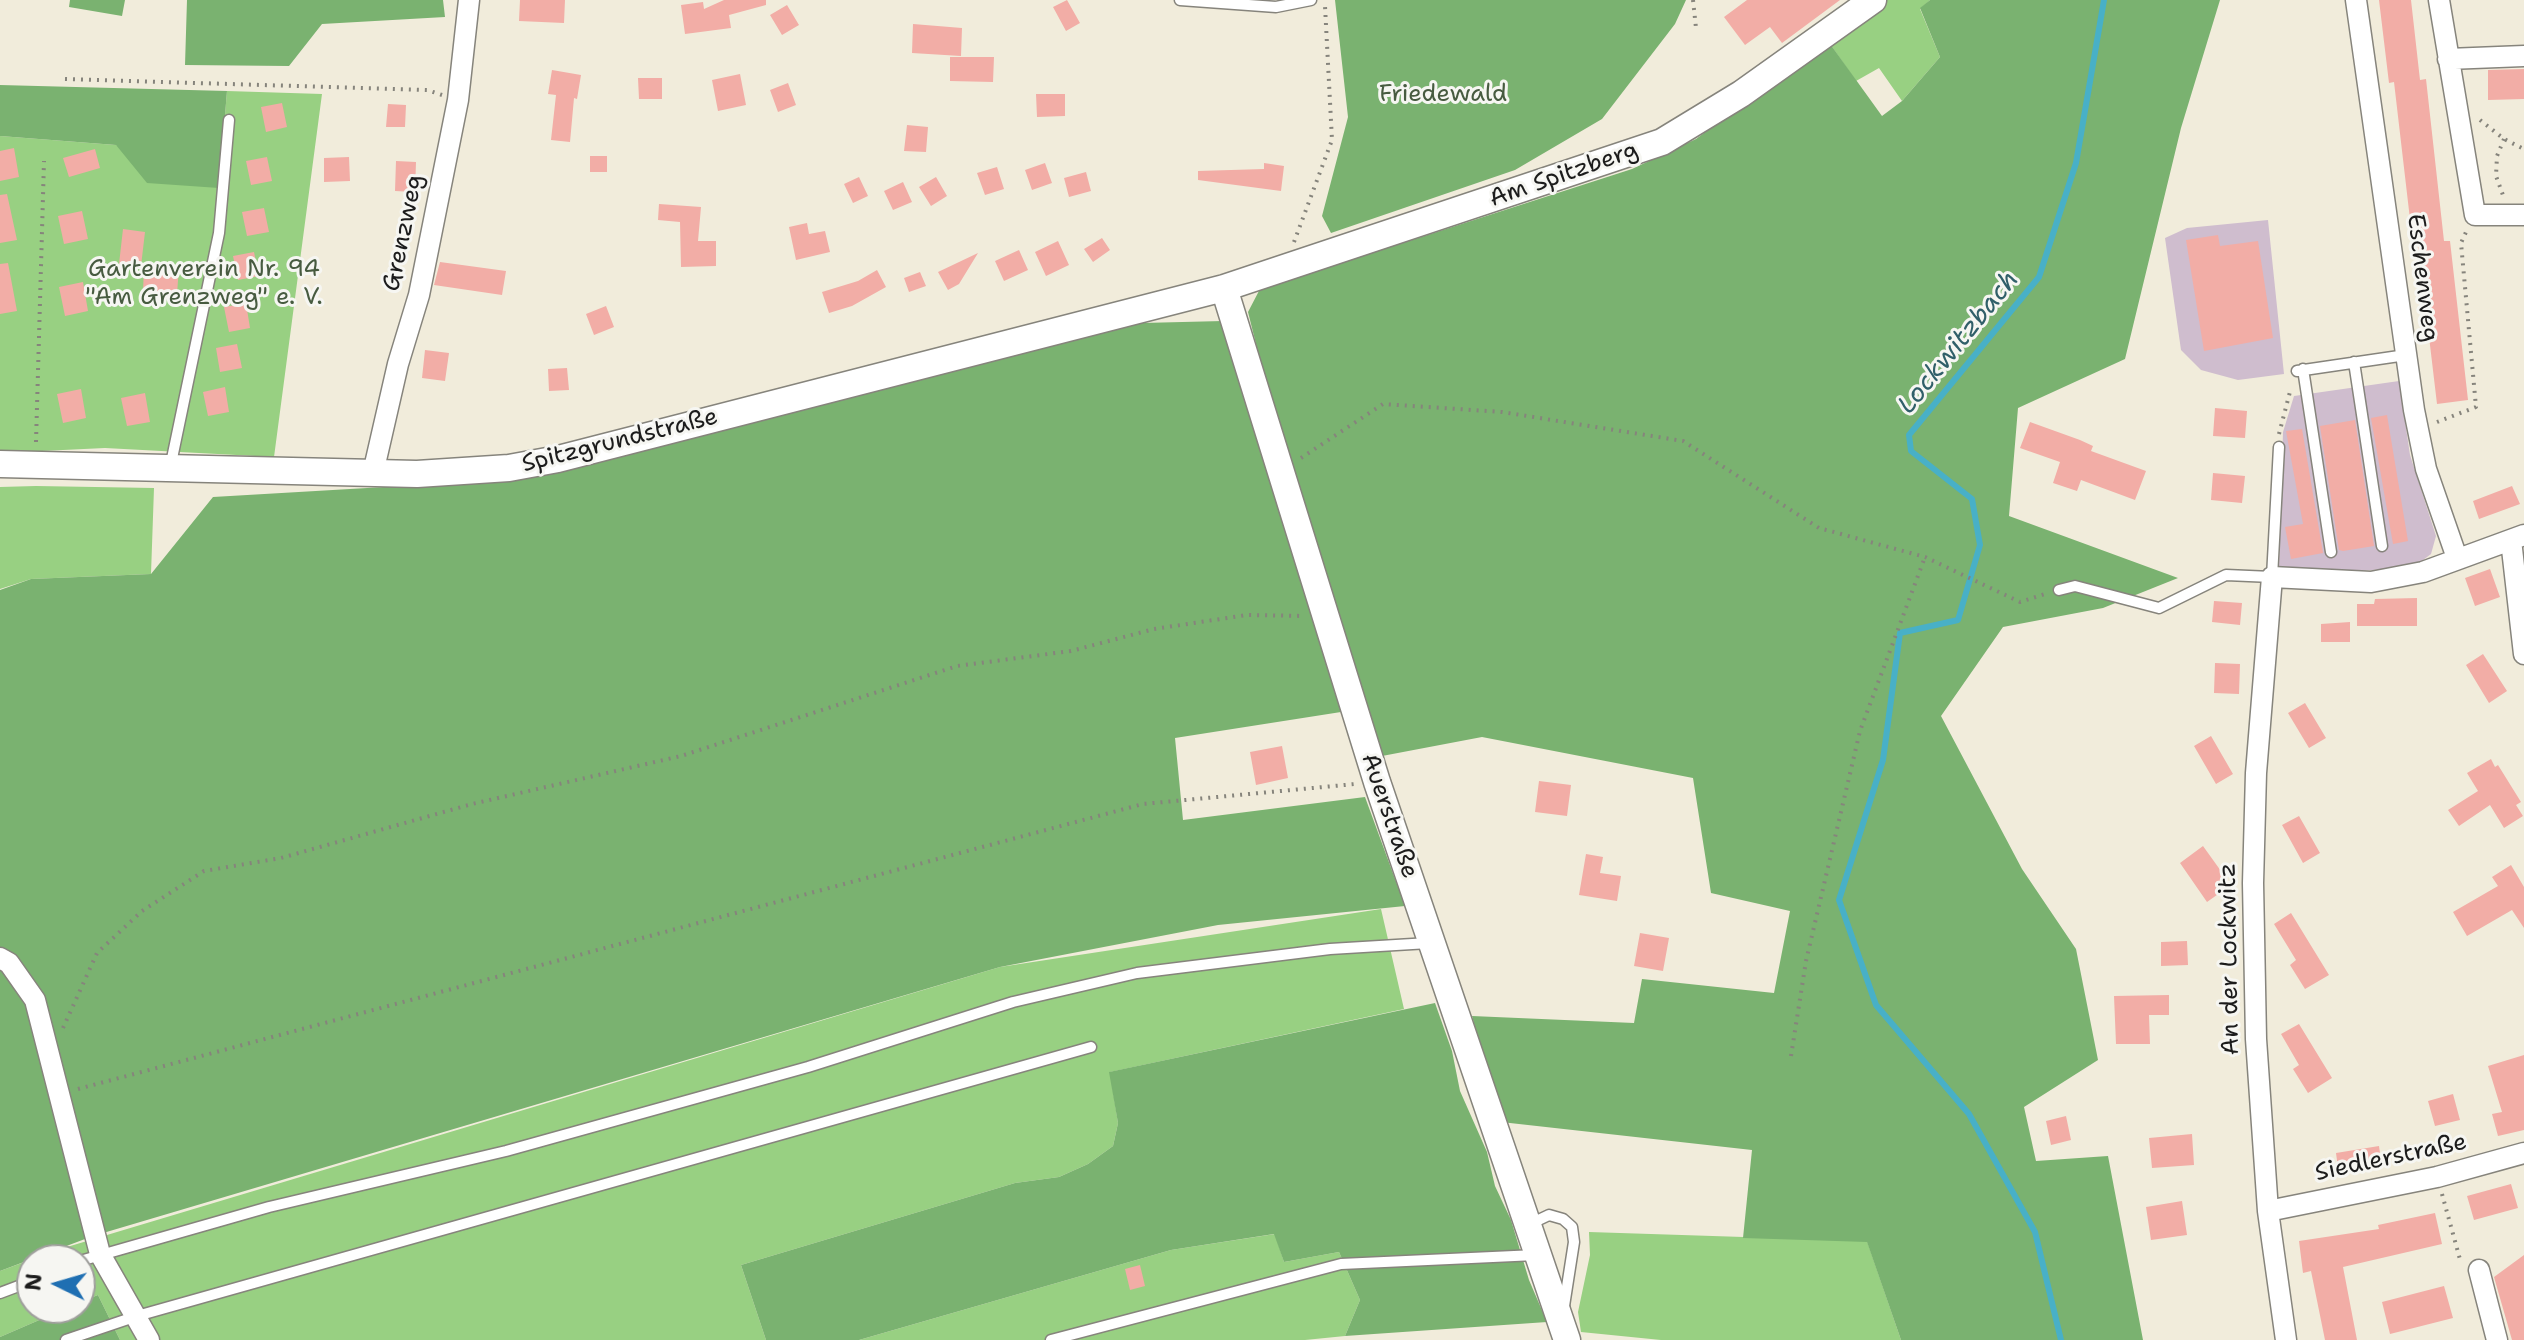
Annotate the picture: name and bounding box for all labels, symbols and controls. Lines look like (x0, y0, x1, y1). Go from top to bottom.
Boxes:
park label: Friedewald (1379, 81, 1507, 109)
street label: Am Spitzberg (1486, 136, 1642, 214)
street label: Grenzweg (378, 172, 430, 294)
street label: Eschenweg (2400, 212, 2444, 344)
park label: Gartenverein Nr. 94 "Am Grenzweg" e. V. (85, 256, 323, 312)
water label: Lockwitzbach (1892, 265, 2026, 421)
street label: Spitzgrundstraße (519, 403, 721, 479)
street label: Auerstraße (1354, 750, 1424, 882)
street label: An der Lockwitz (2214, 863, 2246, 1055)
street label: Siedlerstraße (2313, 1128, 2469, 1188)
north arrow (16, 1244, 96, 1324)
text: N (18, 1272, 49, 1292)

